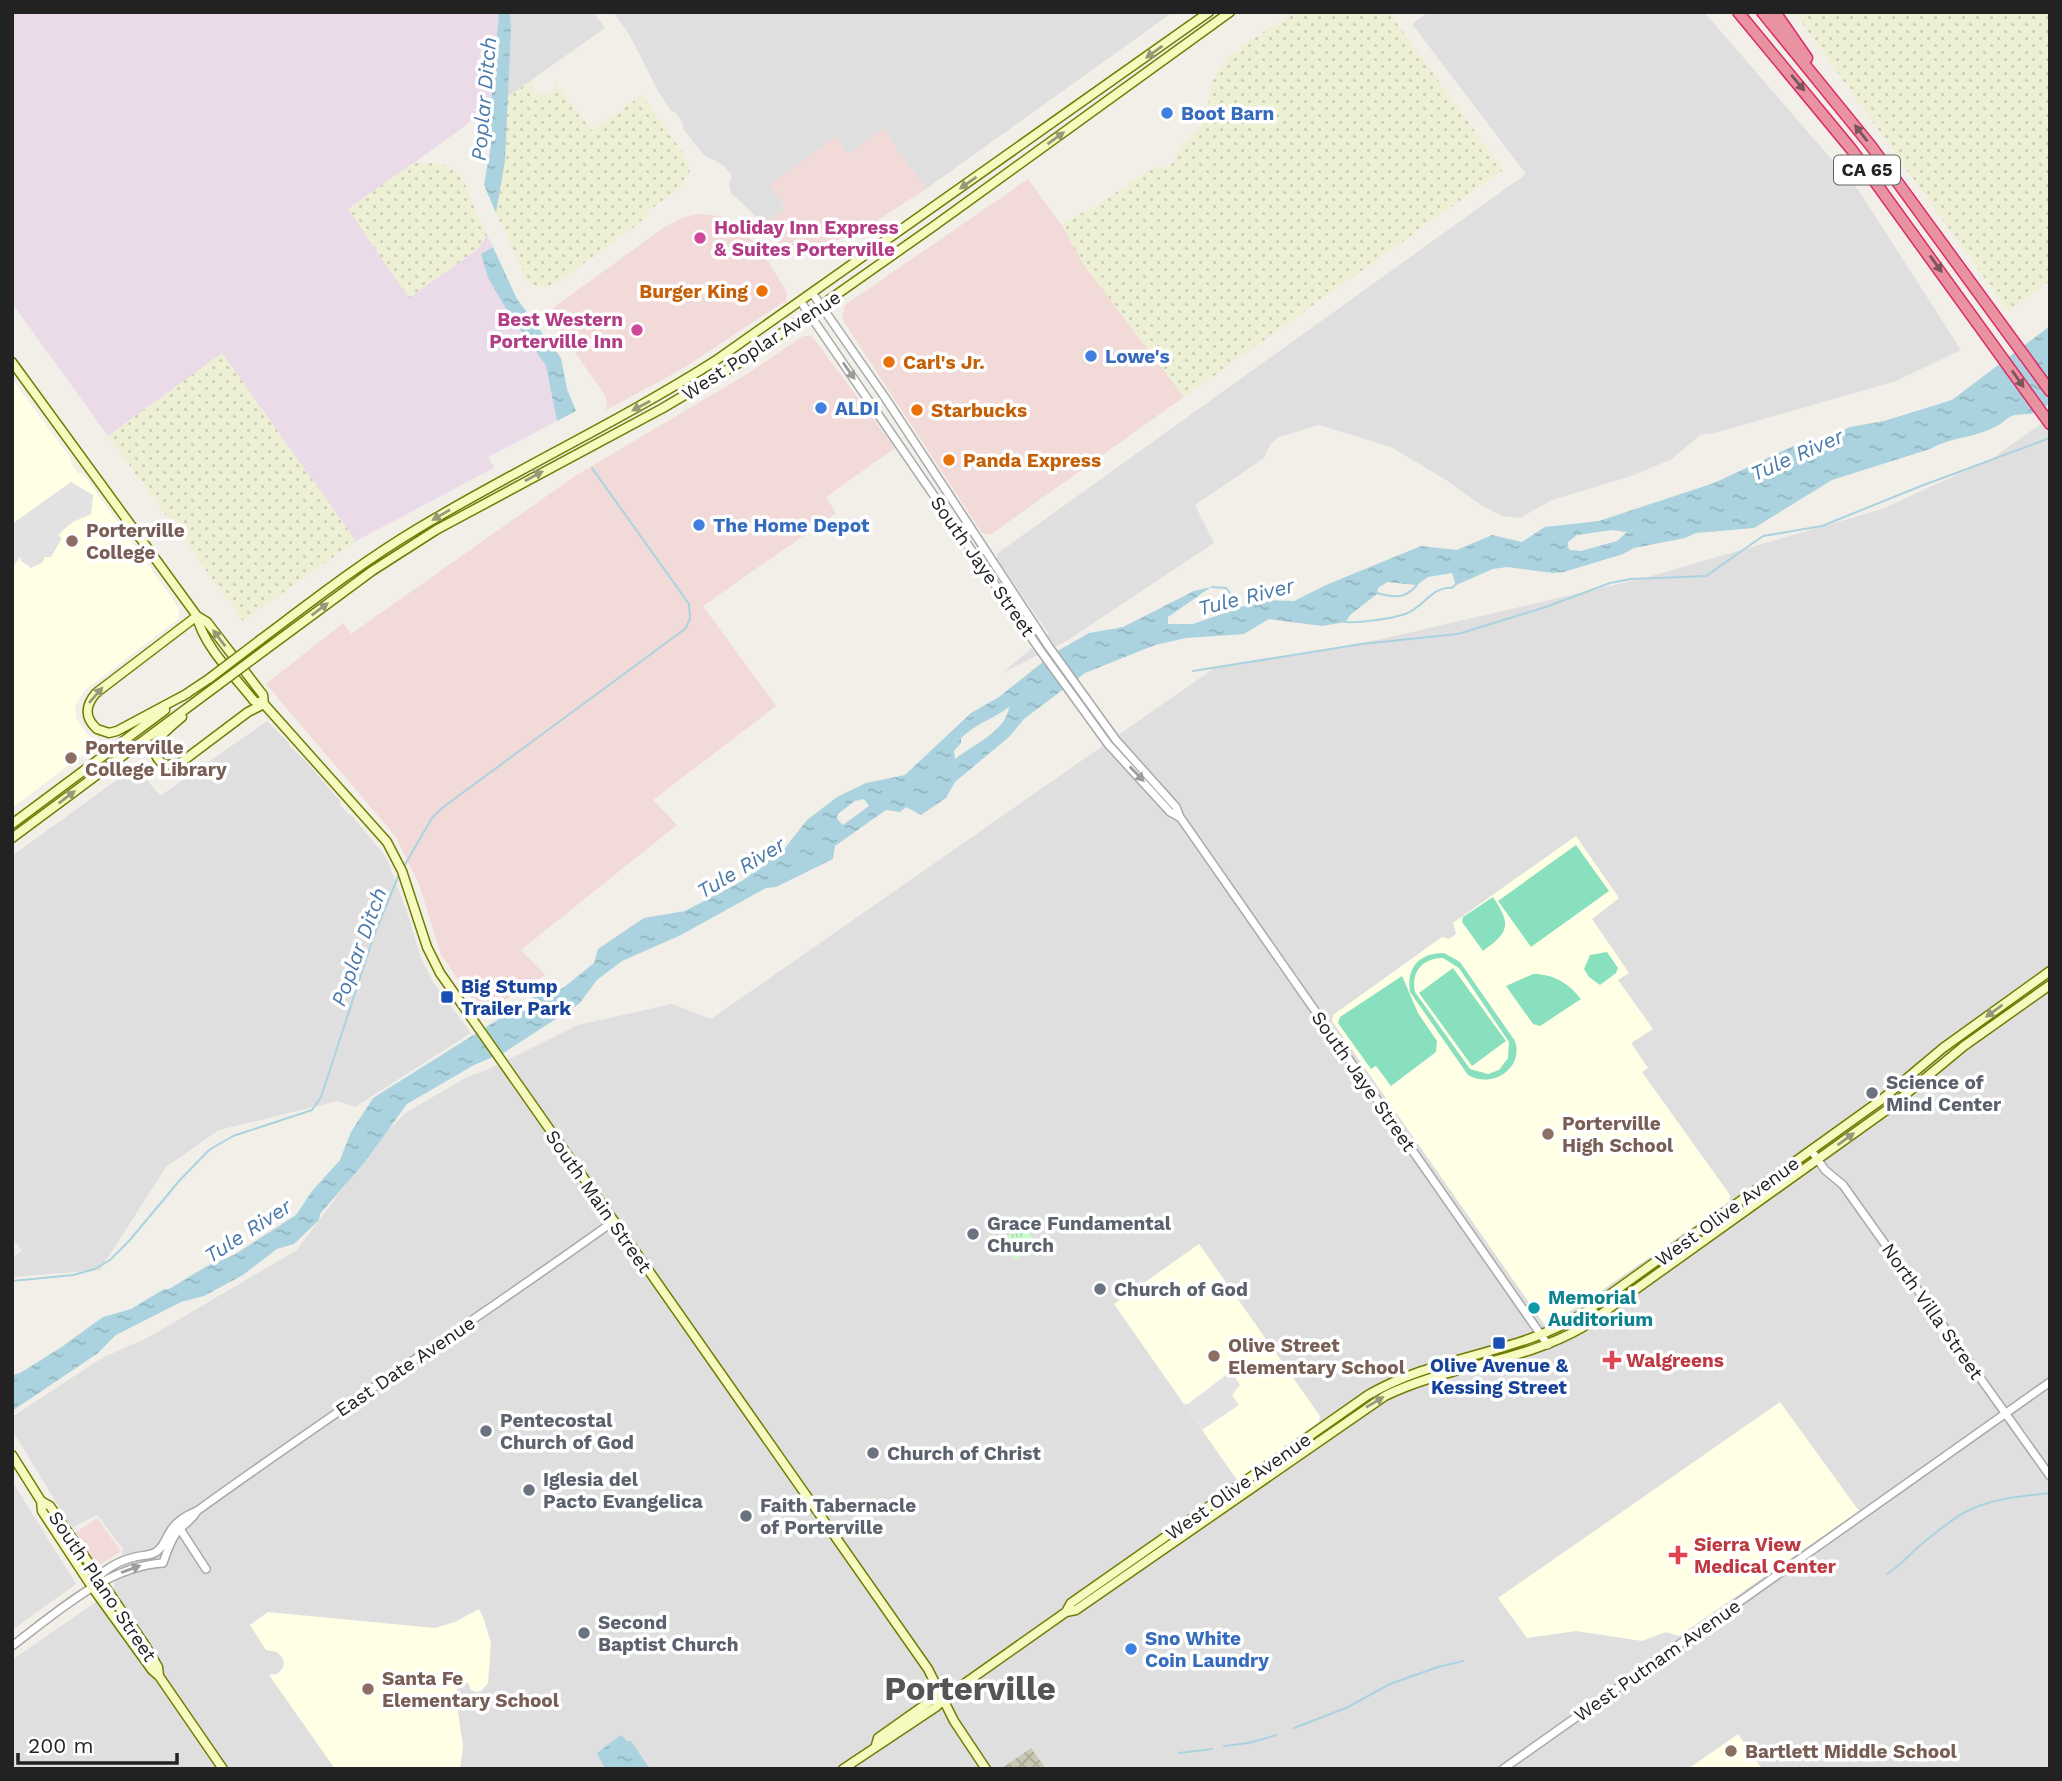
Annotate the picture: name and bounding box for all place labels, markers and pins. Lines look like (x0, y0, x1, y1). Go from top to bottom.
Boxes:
place label: Boot Barn (1181, 102, 1274, 125)
marker: Boot Barn (1159, 105, 1175, 121)
place label: Holiday Inn Express & Suites Porterville (714, 216, 899, 261)
marker: Holiday Inn Express & Suites Porterville (692, 230, 708, 246)
place label: Burger King (639, 280, 748, 303)
marker: Burger King (754, 283, 770, 299)
place label: Best Western Porterville Inn (489, 308, 623, 353)
marker: Best Western Porterville Inn (629, 322, 645, 338)
place label: Lowe's (1105, 345, 1170, 368)
marker: Lowe's (1083, 348, 1099, 364)
place label: Carl's Jr. (903, 351, 985, 374)
marker: Carl's Jr. (881, 354, 897, 370)
place label: ALDI (835, 397, 879, 420)
place label: Starbucks (931, 399, 1027, 422)
marker: ALDI (813, 400, 829, 416)
marker: Starbucks (909, 402, 925, 418)
place label: Panda Express (963, 449, 1101, 472)
marker: Panda Express (941, 452, 957, 468)
place label: The Home Depot (713, 514, 870, 537)
marker: The Home Depot (691, 517, 707, 533)
place label: Porterville College (86, 519, 185, 564)
marker: Porterville College (64, 533, 80, 549)
place label: Porterville College Library (85, 736, 227, 781)
marker: Porterville College Library (63, 750, 79, 766)
place label: Big Stump Trailer Park (461, 975, 571, 1020)
marker: Big Stump Trailer Park (439, 989, 455, 1005)
place label: Science of Mind Center (1886, 1071, 2002, 1116)
marker: Science of Mind Center (1864, 1085, 1880, 1101)
place label: Porterville High School (1562, 1112, 1674, 1157)
marker: Porterville High School (1540, 1126, 1556, 1142)
place label: Grace Fundamental Church (987, 1212, 1172, 1257)
marker: Grace Fundamental Church (965, 1226, 981, 1242)
place label: Church of God (1114, 1278, 1248, 1301)
marker: Church of God (1092, 1281, 1108, 1297)
place label: Memorial Auditorium (1548, 1286, 1653, 1331)
marker: Memorial Auditorium (1526, 1300, 1542, 1316)
place label: Olive Street Elementary School (1228, 1334, 1406, 1379)
marker: Olive Avenue & Kessing Street (1491, 1335, 1507, 1351)
marker: Olive Street Elementary School (1206, 1348, 1222, 1364)
place label: Walgreens (1626, 1349, 1724, 1372)
marker: Walgreens (1604, 1352, 1620, 1368)
place label: Olive Avenue & Kessing Street (1430, 1354, 1569, 1399)
place label: Pentecostal Church of God (500, 1409, 634, 1454)
marker: Pentecostal Church of God (478, 1423, 494, 1439)
place label: Church of Christ (887, 1442, 1041, 1465)
marker: Church of Christ (865, 1445, 881, 1461)
place label: Iglesia del Pacto Evangelica (543, 1468, 703, 1513)
marker: Iglesia del Pacto Evangelica (521, 1482, 537, 1498)
place label: Faith Tabernacle of Porterville (760, 1494, 916, 1539)
marker: Faith Tabernacle of Porterville (738, 1508, 754, 1524)
place label: Sierra View Medical Center (1694, 1533, 1837, 1578)
marker: Sierra View Medical Center (1668, 1545, 1688, 1565)
place label: Second Baptist Church (598, 1611, 739, 1656)
marker: Second Baptist Church (576, 1625, 592, 1641)
place label: Sno White Coin Laundry (1145, 1627, 1269, 1672)
marker: Sno White Coin Laundry (1123, 1641, 1139, 1657)
place label: Santa Fe Elementary School (382, 1667, 560, 1712)
marker: Santa Fe Elementary School (360, 1681, 376, 1697)
place label: Bartlett Middle School (1745, 1740, 1958, 1763)
marker: Bartlett Middle School (1723, 1743, 1739, 1759)

